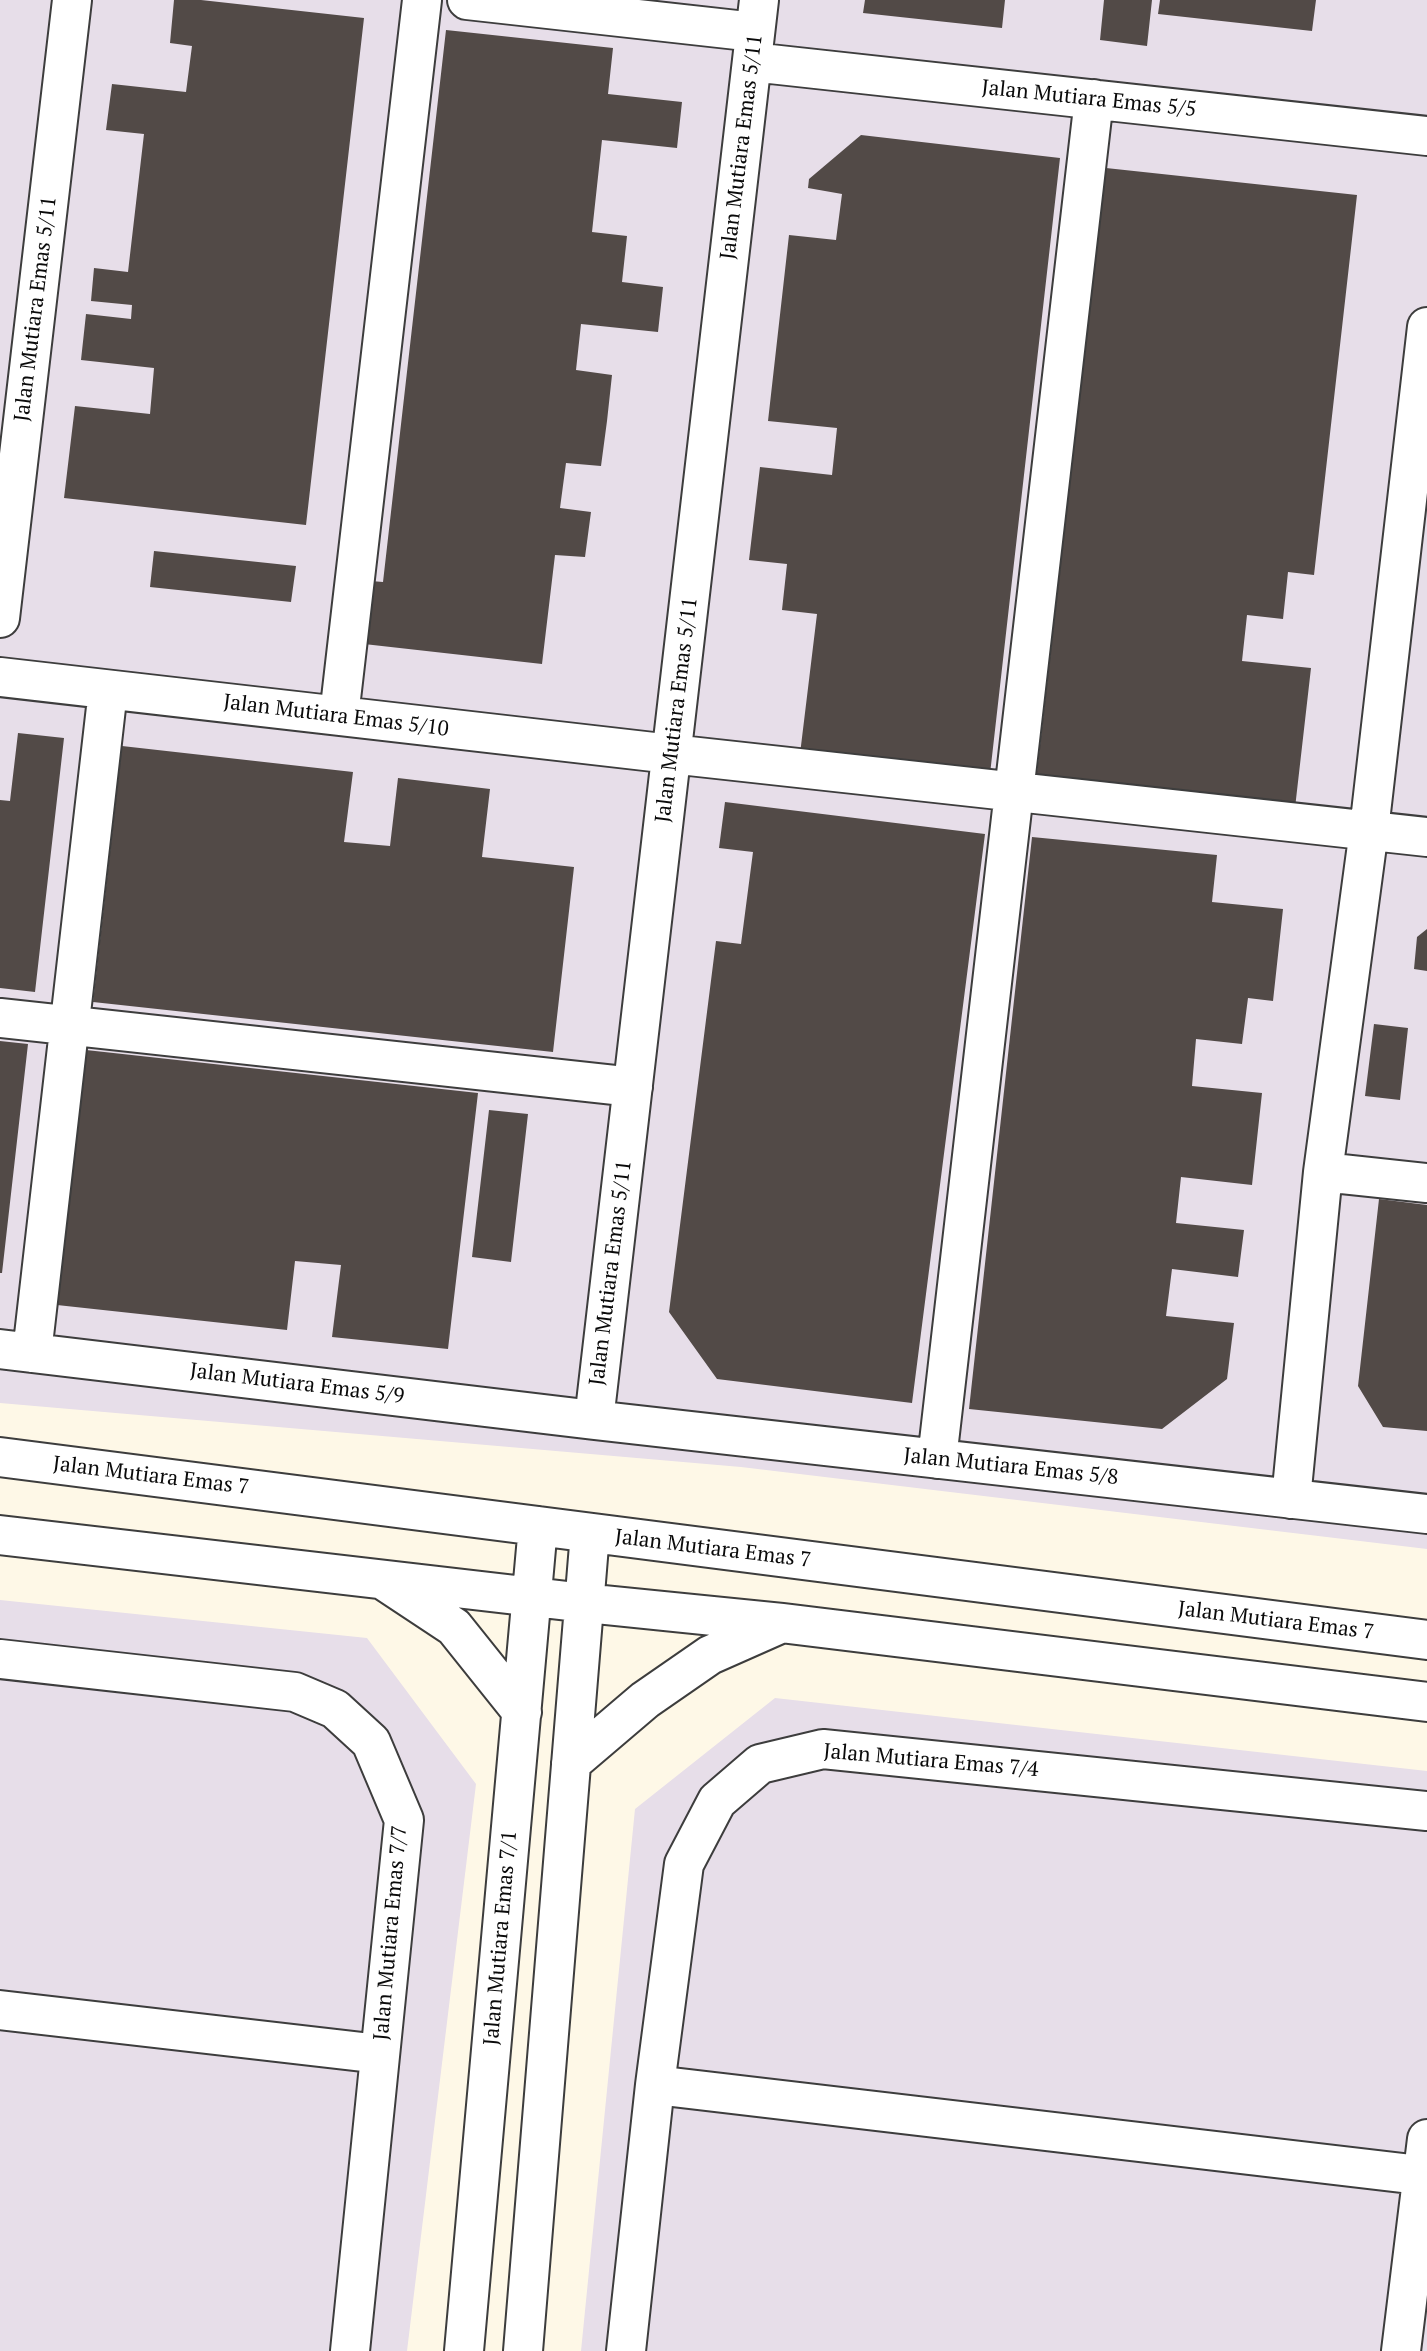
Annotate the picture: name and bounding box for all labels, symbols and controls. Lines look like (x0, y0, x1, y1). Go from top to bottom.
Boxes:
street label: Jalan Mutiara Emas 5/11 (716, 33, 768, 261)
street label: Jalan Mutiara Emas 5/5 (980, 75, 1198, 123)
street label: Jalan Mutiara Emas 5/11 (10, 195, 62, 423)
street label: Jalan Mutiara Emas 5/11 (651, 596, 703, 824)
street label: Jalan Mutiara Emas 5/10 (222, 690, 450, 742)
street label: Jalan Mutiara Emas 5/11 (585, 1159, 637, 1387)
street label: Jalan Mutiara Emas 5/9 (188, 1358, 406, 1410)
street label: Jalan Mutiara Emas 5/8 (902, 1443, 1120, 1491)
street label: Jalan Mutiara Emas 7 (52, 1451, 250, 1501)
street label: Jalan Mutiara Emas 7 (614, 1524, 812, 1574)
street label: Jalan Mutiara Emas 7 (1177, 1596, 1375, 1646)
street label: Jalan Mutiara Emas 7/4 (822, 1739, 1040, 1783)
street label: Jalan Mutiara Emas 7/7 (369, 1824, 413, 2042)
street label: Jalan Mutiara Emas 7/1 (479, 1829, 523, 2047)

